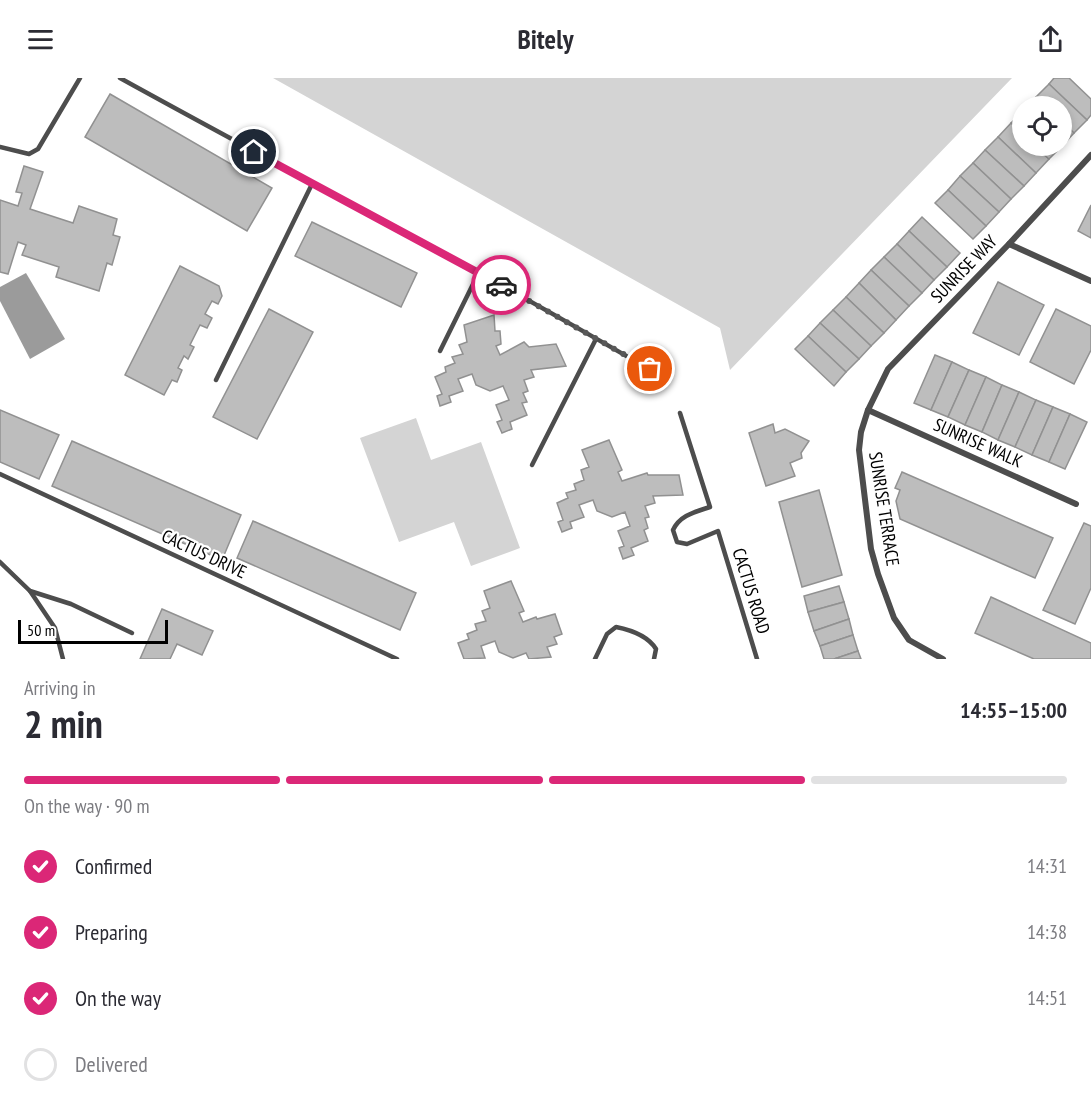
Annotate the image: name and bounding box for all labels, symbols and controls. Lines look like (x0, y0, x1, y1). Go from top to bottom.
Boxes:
text: Bitely (517, 22, 574, 56)
icon: menu (24, 23, 57, 56)
icon: share (1034, 23, 1067, 56)
map controls (1012, 96, 1072, 156)
button: locate (1012, 96, 1072, 156)
pin (228, 126, 279, 177)
icon: home (237, 135, 270, 168)
street label: SUNRISE WAY (926, 229, 1002, 308)
courier (471, 255, 531, 315)
icon: car (485, 269, 518, 302)
pin (624, 343, 675, 394)
icon: bag (633, 352, 666, 385)
street label: SUNRISE WALK (930, 413, 1026, 472)
street label: SUNRISE TERRACE (864, 450, 905, 568)
street label: CACTUS DRIVE (158, 524, 250, 583)
street label: CACTUS ROAD (728, 545, 775, 636)
scale bar (18, 617, 168, 644)
text: 50 m (27, 620, 55, 640)
text: Arriving in (24, 675, 96, 701)
text: 14:55–15:00 (960, 696, 1067, 724)
text: 2 min (24, 698, 103, 749)
text: On the way · 90 m (24, 793, 150, 819)
icon: check (24, 850, 57, 883)
text: Confirmed (75, 852, 152, 880)
text: 14:31 (1027, 853, 1067, 879)
icon: check (24, 916, 57, 949)
text: Preparing (75, 918, 148, 946)
text: 14:38 (1027, 919, 1067, 945)
icon: check (24, 982, 57, 1015)
text: On the way (75, 984, 161, 1012)
text: 14:51 (1027, 985, 1067, 1011)
text: Delivered (75, 1050, 148, 1078)

